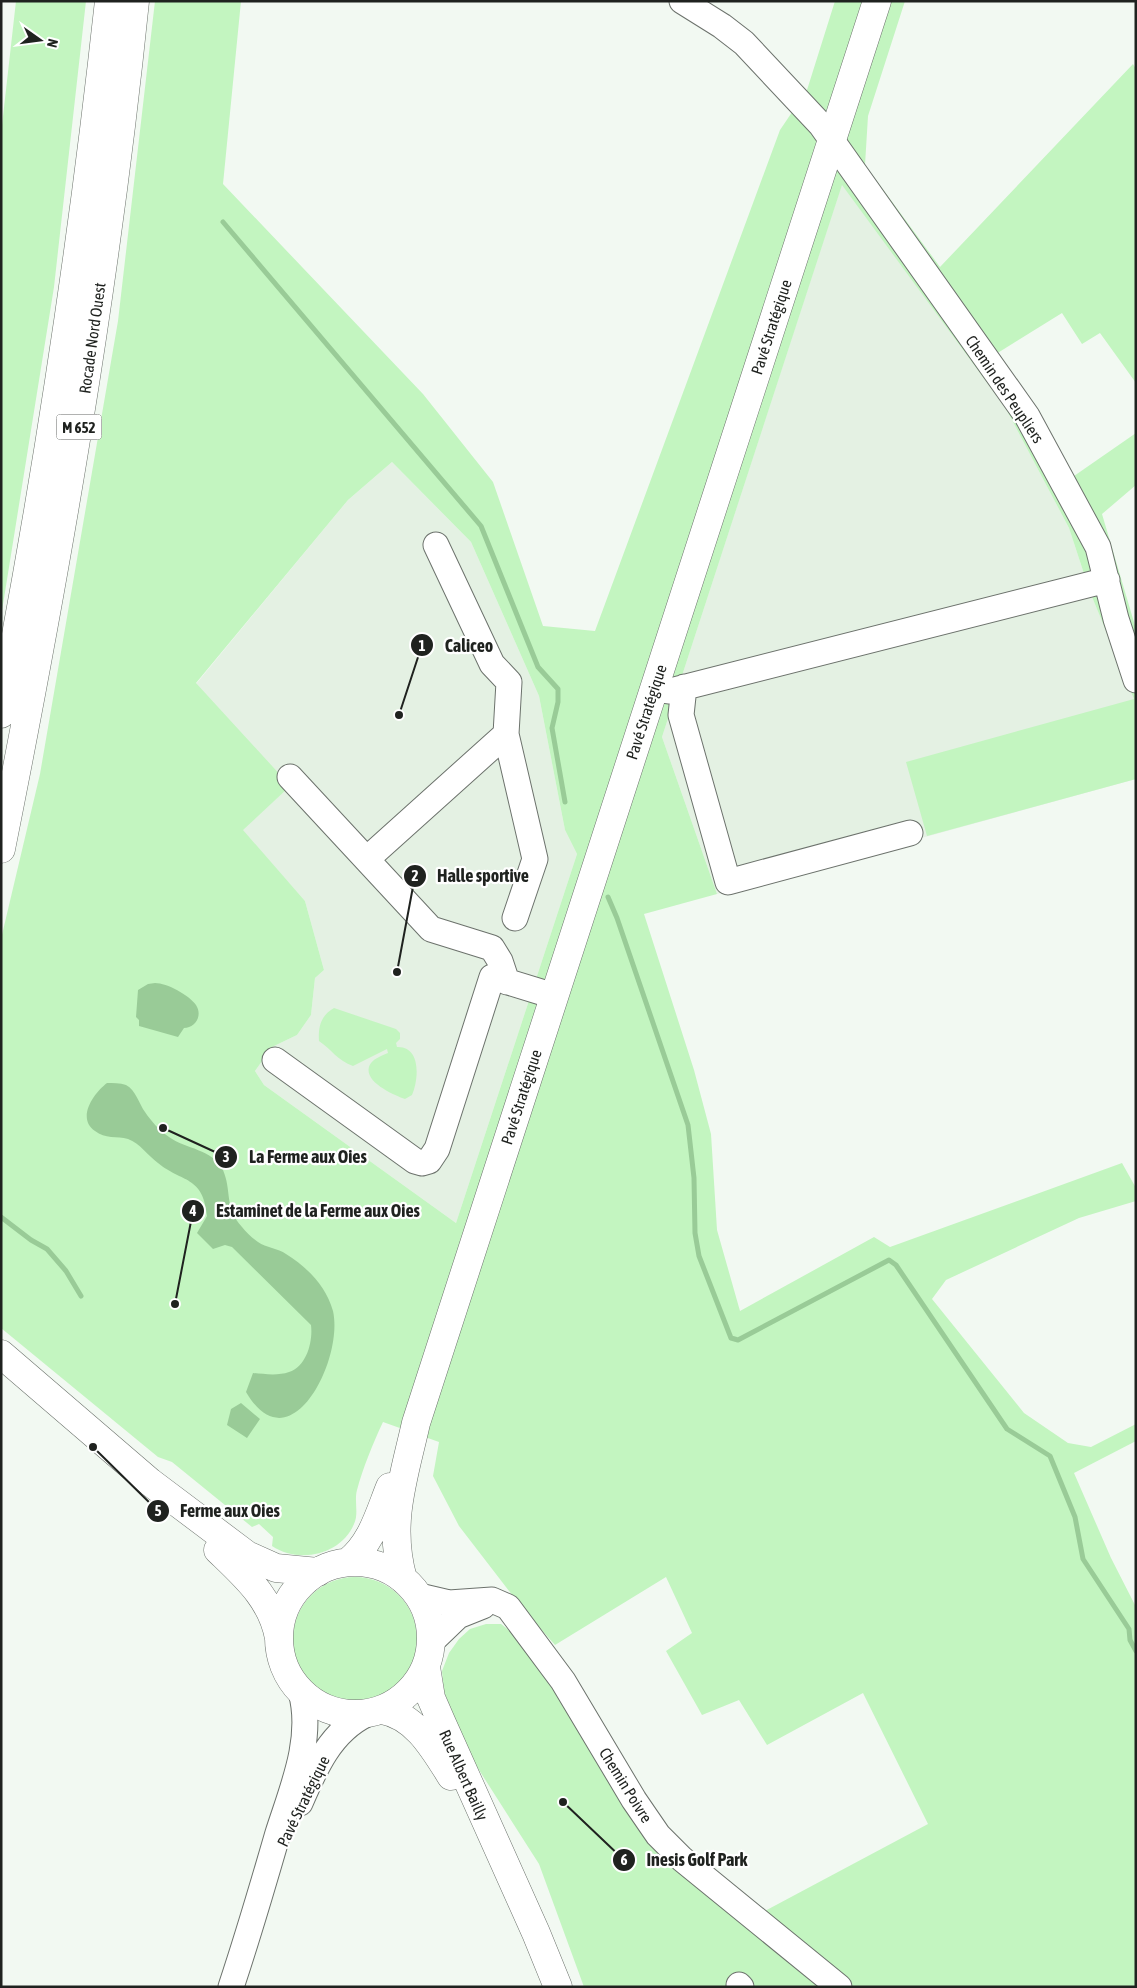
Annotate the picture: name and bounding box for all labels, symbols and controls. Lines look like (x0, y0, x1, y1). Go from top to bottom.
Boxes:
north arrow (15, 15, 65, 65)
text: N (44, 37, 61, 49)
street label: Pavé Stratégique (747, 277, 796, 377)
street label: Rocade Nord Ouest (75, 281, 109, 395)
street label: Chemin des Peupliers (962, 332, 1048, 447)
road number: M 652 (56, 414, 102, 440)
callout: Caliceo (410, 629, 503, 662)
text: Caliceo (445, 635, 493, 656)
text: 1 (418, 637, 426, 654)
street label: Pavé Stratégique (622, 662, 671, 762)
callout: Halle sportive (402, 859, 539, 892)
text: Halle sportive (437, 865, 529, 886)
text: 2 (411, 867, 419, 884)
street label: Pavé Stratégique (497, 1047, 546, 1147)
callout: La Ferme aux Oies (214, 1141, 376, 1174)
text: La Ferme aux Oies (249, 1146, 368, 1167)
text: 3 (222, 1148, 230, 1165)
callout: Estaminet de la Ferme aux Oies (181, 1195, 430, 1228)
text: Estaminet de la Ferme aux Oies (216, 1200, 421, 1221)
text: 4 (188, 1202, 197, 1219)
callout: Ferme aux Oies (145, 1494, 290, 1527)
text: Ferme aux Oies (180, 1500, 281, 1521)
text: 5 (154, 1502, 162, 1519)
street label: Rue Albert Bailly (435, 1727, 492, 1824)
street label: Chemin Poivre (596, 1744, 656, 1826)
street label: Pavé Stratégique (273, 1753, 334, 1850)
callout: Inesis Golf Park (611, 1843, 757, 1876)
text: Inesis Golf Park (646, 1849, 749, 1870)
text: 6 (620, 1851, 628, 1868)

